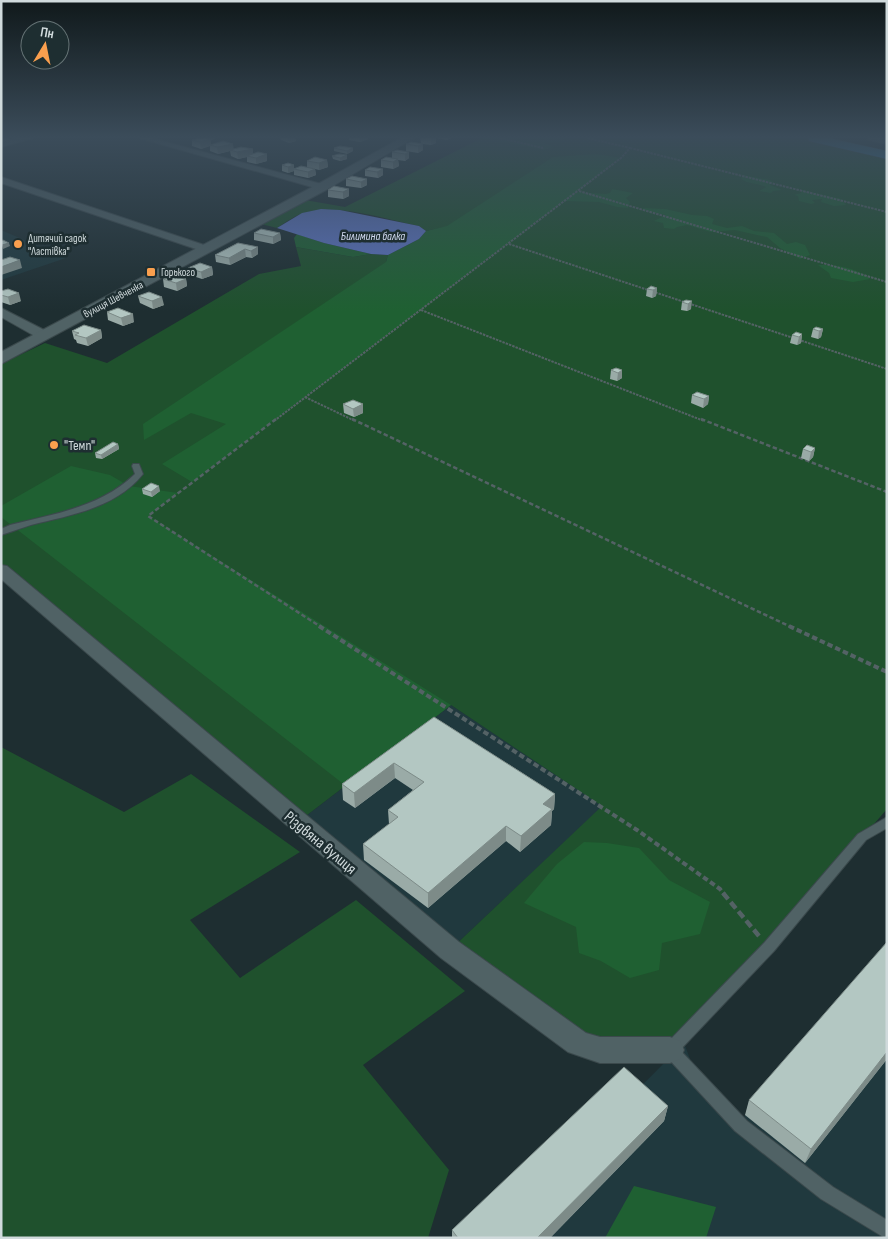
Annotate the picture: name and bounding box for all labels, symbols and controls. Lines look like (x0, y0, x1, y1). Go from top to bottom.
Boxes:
north arrow (20, 20, 70, 70)
text: Пн (39, 23, 55, 42)
water label: Билимина балка (341, 229, 405, 244)
place label: Дитячий садок "Ластівка" (28, 232, 87, 258)
marker: Дитячий садок "Ластівка" (12, 238, 24, 250)
marker: Горького (145, 266, 157, 278)
place label: Горького (161, 266, 195, 279)
street label: вулиця Шевченка (81, 278, 146, 321)
place label: "Темп" (64, 437, 95, 454)
marker: "Темп" (48, 439, 60, 451)
street label: Різдвяна вулиця (280, 807, 360, 879)

